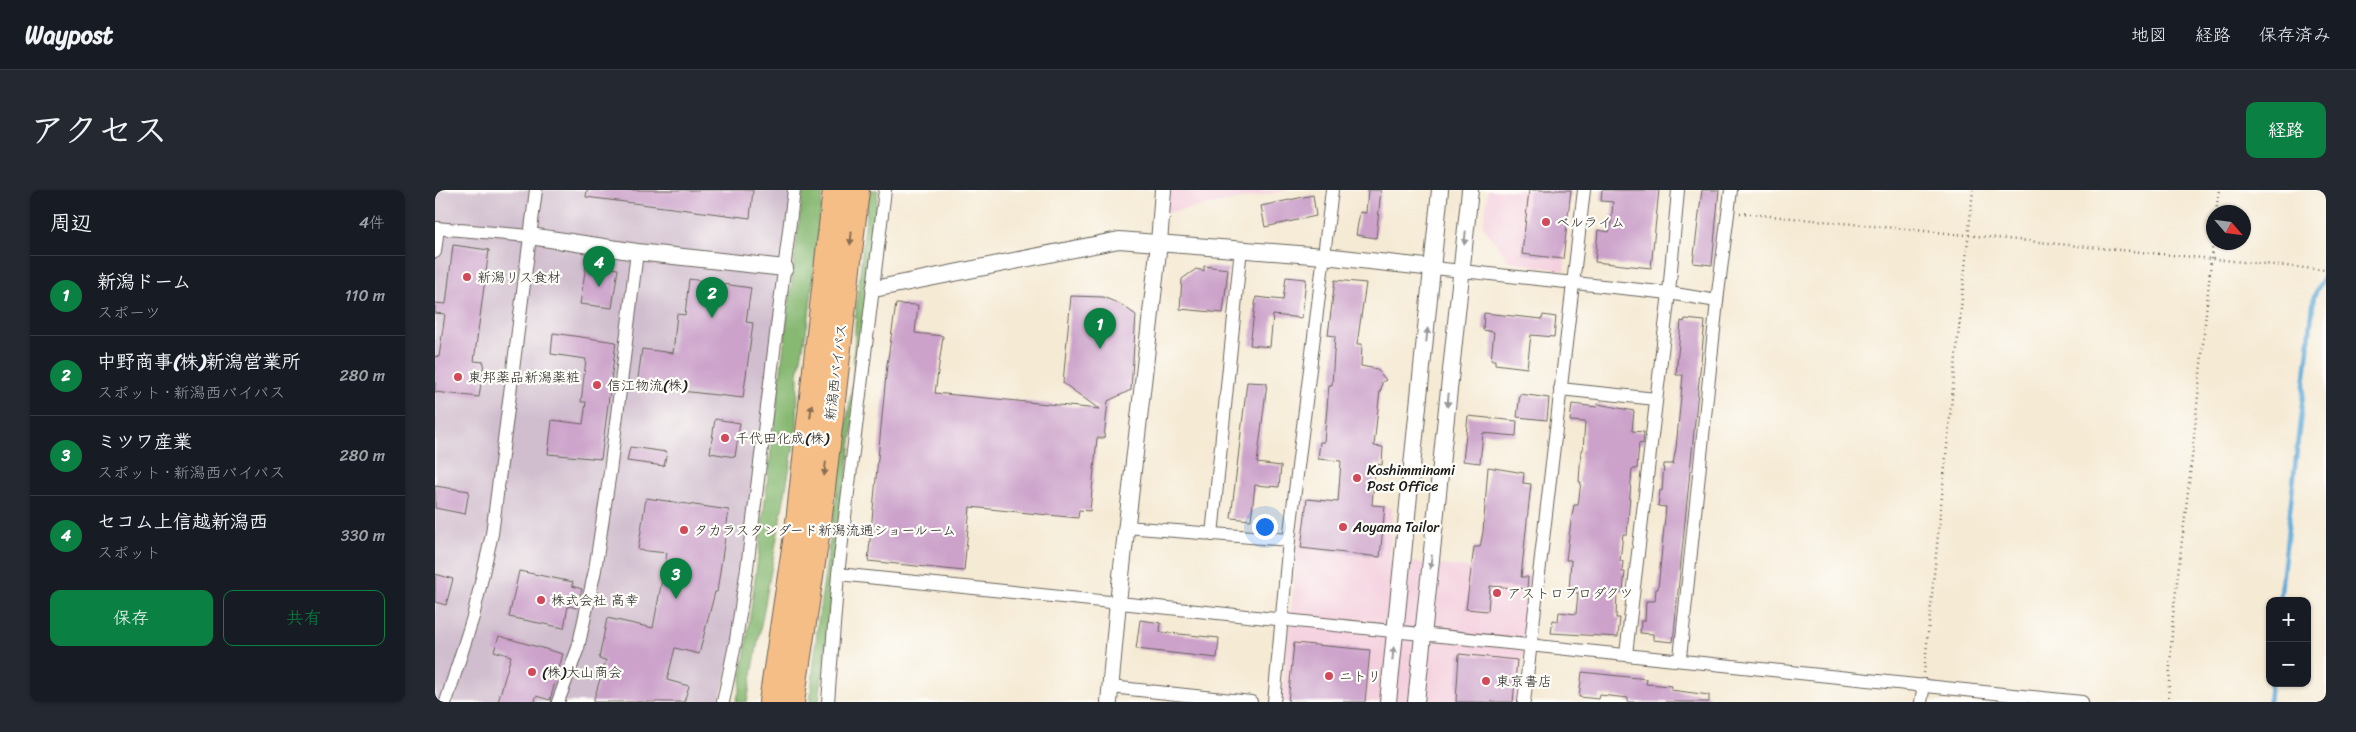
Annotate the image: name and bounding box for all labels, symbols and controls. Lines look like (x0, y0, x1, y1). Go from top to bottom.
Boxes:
text: Waypost (25, 14, 113, 56)
text: 地図 (2131, 19, 2167, 51)
text: 経路 (2195, 19, 2231, 51)
text: 保存済み (2259, 19, 2331, 51)
text: アクセス (30, 99, 168, 161)
button: 経路 (2246, 102, 2326, 158)
text: 周辺 (50, 204, 92, 242)
north arrow (2206, 205, 2251, 250)
text: 4件 (359, 208, 385, 237)
place label: ベルライム (1556, 210, 1625, 235)
marker: ベルライム (1540, 216, 1552, 228)
one-way arrow (847, 231, 855, 247)
one-way arrow (1461, 231, 1469, 247)
pin: 4 (583, 246, 615, 287)
text: 新潟ドーム (97, 265, 191, 298)
place label: 新潟リス食材 (477, 265, 561, 290)
marker: 新潟リス食材 (461, 271, 473, 283)
pin: 2 (696, 277, 728, 318)
text: 1 (63, 281, 69, 310)
text: 110 m (345, 281, 385, 310)
text: スポーツ (97, 298, 161, 327)
pin: 1 (1084, 308, 1116, 349)
street label: 新潟西バイパス (818, 322, 854, 422)
one-way arrow (1423, 327, 1431, 343)
text: 中野商事(株)新潟営業所 (97, 345, 300, 378)
text: 2 (61, 361, 71, 390)
text: 280 m (340, 361, 385, 390)
place label: 東邦薬品新潟薬粧 (468, 365, 580, 390)
marker: 東邦薬品新潟薬粧 (452, 371, 464, 383)
place label: 信江物流(株) (607, 373, 688, 398)
text: スポット · 新潟西バイパス (97, 378, 285, 407)
marker: 信江物流(株) (591, 379, 603, 391)
one-way arrow (1444, 392, 1452, 408)
one-way arrow (807, 403, 815, 419)
text: ミツワ産業 (97, 425, 192, 458)
place label: 千代田化成(株) (735, 426, 830, 451)
marker: 千代田化成(株) (719, 432, 731, 444)
text: 3 (62, 441, 70, 470)
text: 280 m (340, 441, 385, 470)
text: スポット · 新潟西バイパス (97, 458, 285, 487)
place label: Koshimminami Post Office (1367, 458, 1456, 499)
one-way arrow (821, 462, 829, 478)
marker: Koshimminami Post Office (1351, 472, 1363, 484)
text: セコム上信越新潟西 (97, 505, 268, 538)
your location (1252, 514, 1278, 540)
place label: Aoyama Tailor (1352, 515, 1440, 540)
place label: タカラスタンダード新潟流通ショールーム (694, 518, 956, 543)
text: 4 (61, 521, 71, 550)
text: 330 m (341, 521, 385, 550)
marker: Aoyama Tailor (1337, 521, 1349, 533)
marker: タカラスタンダード新潟流通ショールーム (678, 524, 690, 536)
text: スポット (97, 538, 161, 567)
one-way arrow (1427, 554, 1435, 570)
pin: 3 (660, 558, 692, 599)
place label: アストロプロダクツ (1507, 581, 1633, 606)
marker: アストロプロダクツ (1491, 587, 1503, 599)
place label: 株式会社 高幸 (551, 588, 639, 613)
button: 保存 (50, 590, 213, 646)
button: 共有 (223, 590, 385, 646)
marker: 株式会社 高幸 (535, 594, 547, 606)
map controls (2266, 597, 2311, 687)
button: + (2266, 597, 2311, 642)
button: − (2266, 642, 2311, 687)
one-way arrow (1389, 645, 1397, 661)
place label: (株)大山商会 (542, 660, 622, 685)
place label: ニトリ (1339, 664, 1381, 689)
marker: (株)大山商会 (526, 666, 538, 678)
place label: 東京書店 (1496, 669, 1552, 694)
marker: ニトリ (1323, 670, 1335, 682)
marker: 東京書店 (1480, 675, 1492, 687)

